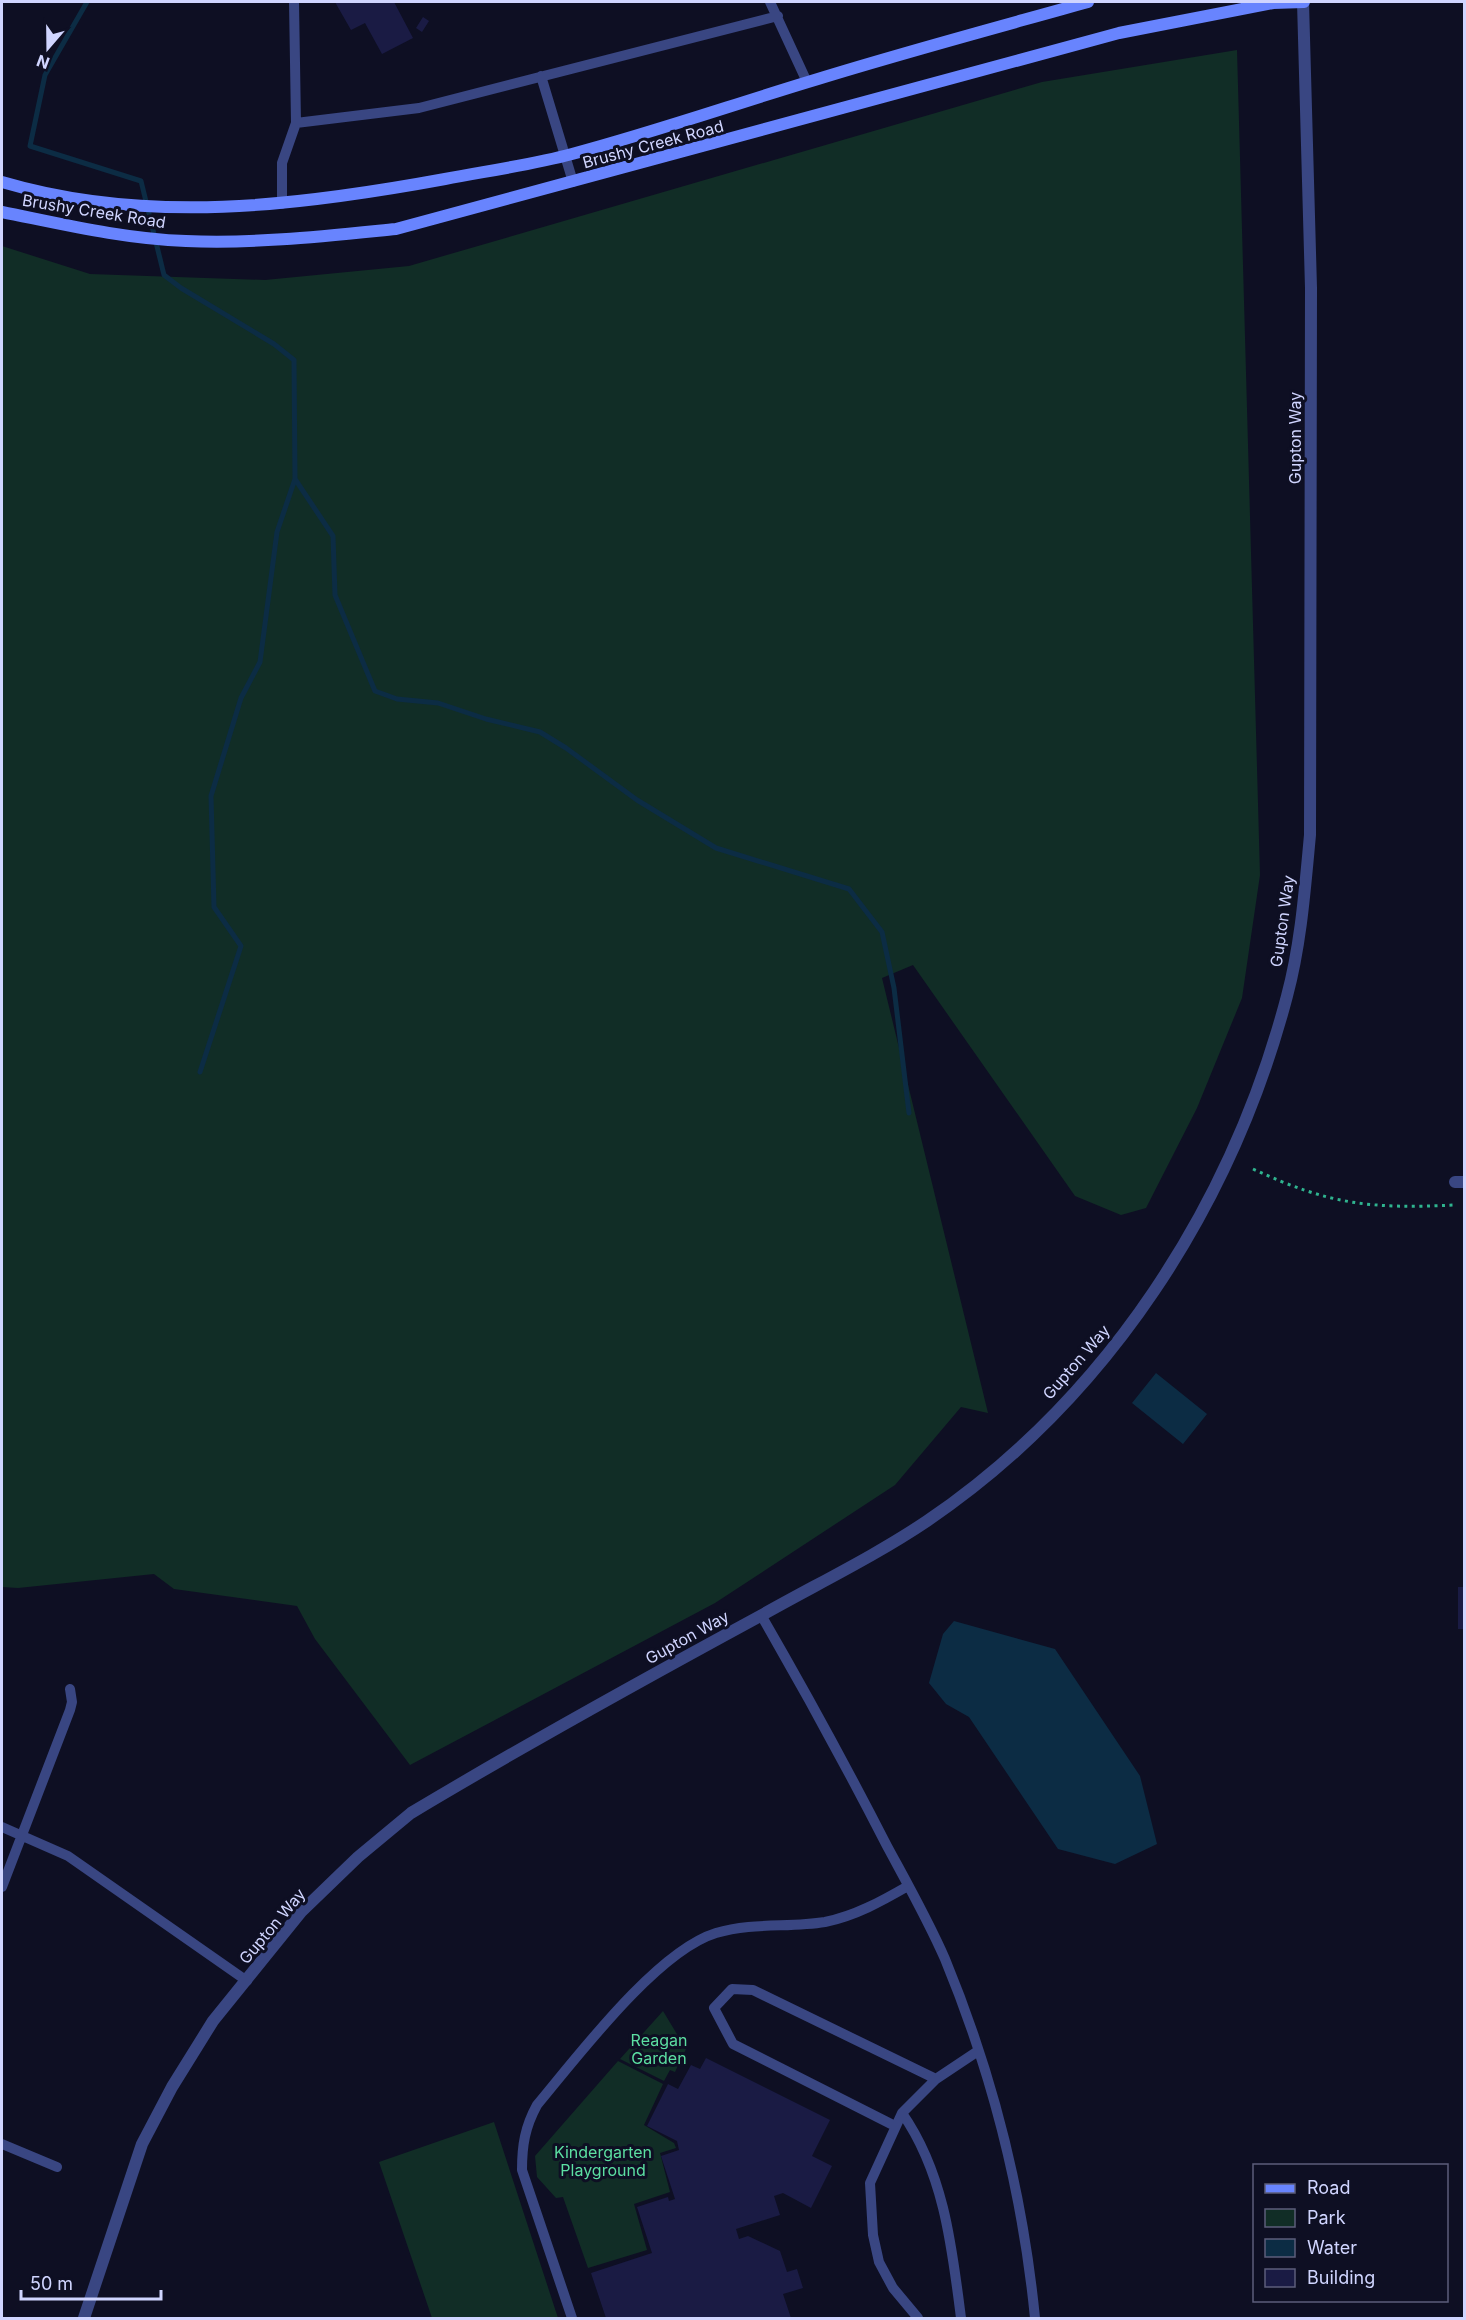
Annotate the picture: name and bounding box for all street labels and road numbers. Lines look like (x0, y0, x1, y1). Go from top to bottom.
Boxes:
street label: Brushy Creek Road (580, 116, 726, 172)
street label: Brushy Creek Road (21, 190, 167, 232)
street label: Gupton Way (1285, 392, 1305, 484)
street label: Gupton Way (1266, 874, 1298, 968)
street label: Gupton Way (1038, 1321, 1114, 1403)
street label: Gupton Way (642, 1606, 732, 1668)
street label: Gupton Way (235, 1884, 309, 1968)

